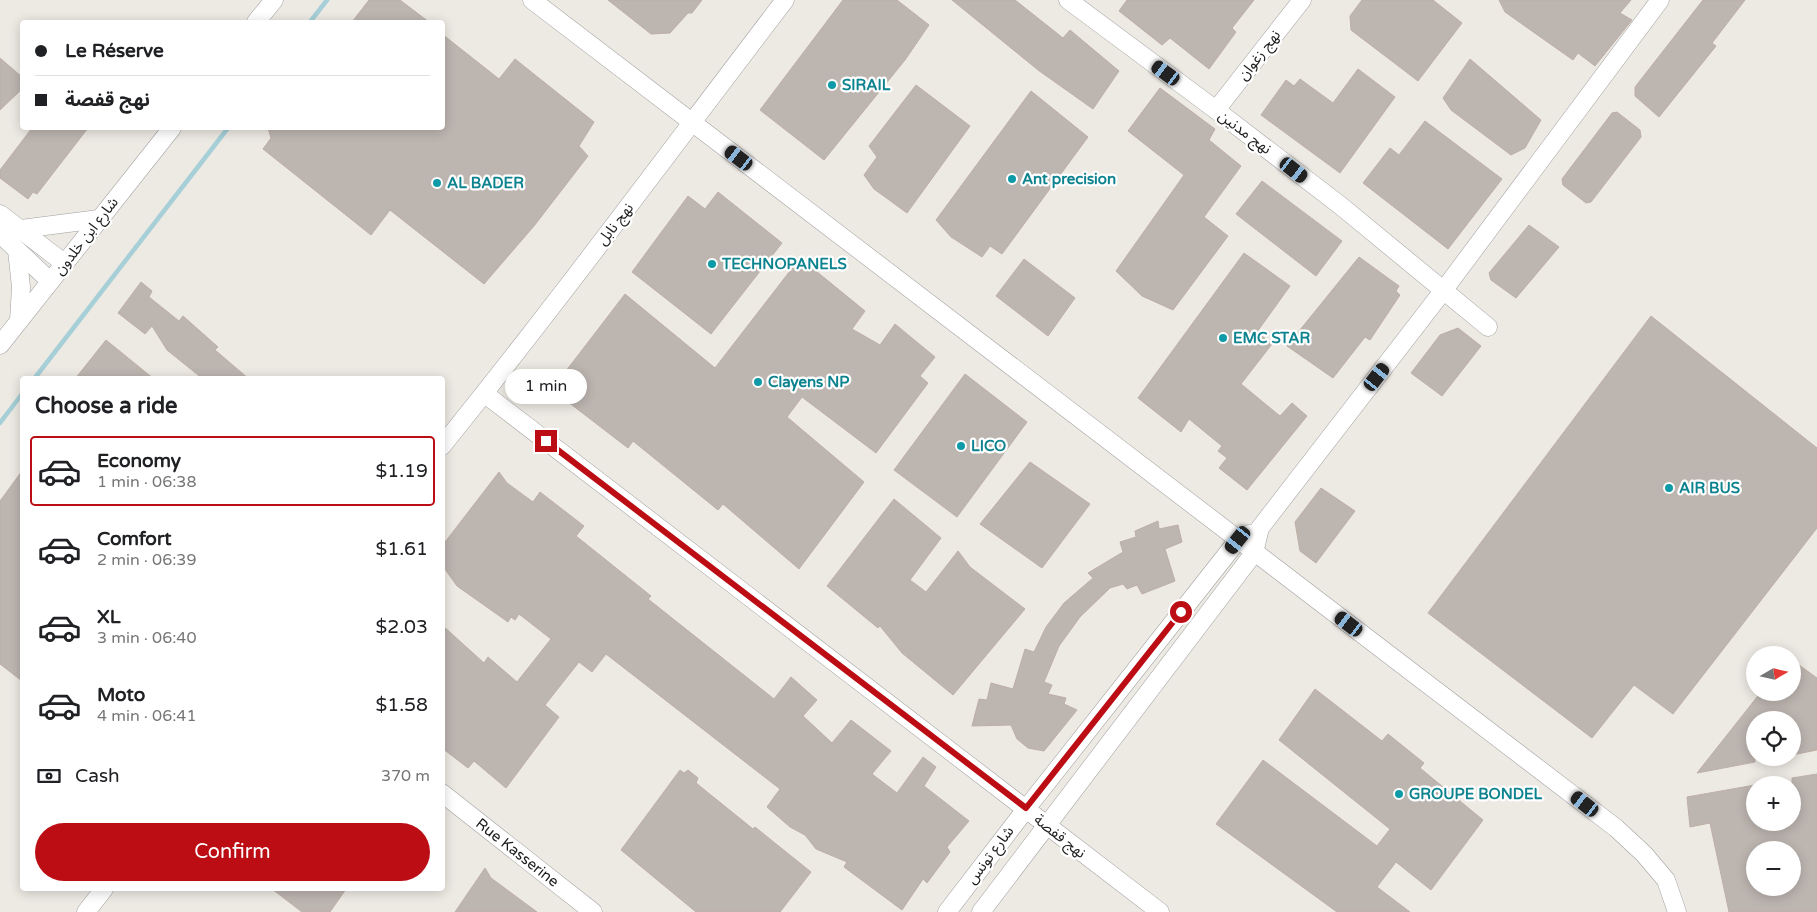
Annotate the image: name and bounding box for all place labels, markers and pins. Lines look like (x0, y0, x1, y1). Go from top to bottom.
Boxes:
place label: SIRAIL (842, 76, 891, 94)
marker: SIRAIL (826, 79, 838, 91)
place label: Ant precision (1022, 170, 1116, 189)
marker: Ant precision (1006, 173, 1018, 185)
place label: AL BADER (447, 174, 524, 192)
marker: AL BADER (431, 177, 443, 189)
place label: TECHNOPANELS (721, 255, 847, 273)
marker: TECHNOPANELS (706, 258, 718, 270)
place label: EMC STAR (1233, 329, 1310, 347)
marker: EMC STAR (1217, 332, 1229, 344)
place label: Clayens NP (768, 373, 849, 392)
marker: Clayens NP (752, 376, 764, 388)
place label: LICO (971, 437, 1006, 455)
marker: LICO (955, 440, 967, 452)
place label: AIR BUS (1679, 479, 1740, 497)
marker: AIR BUS (1663, 482, 1675, 494)
place label: GROUPE BONDEL (1409, 785, 1543, 803)
marker: GROUPE BONDEL (1393, 788, 1405, 800)

